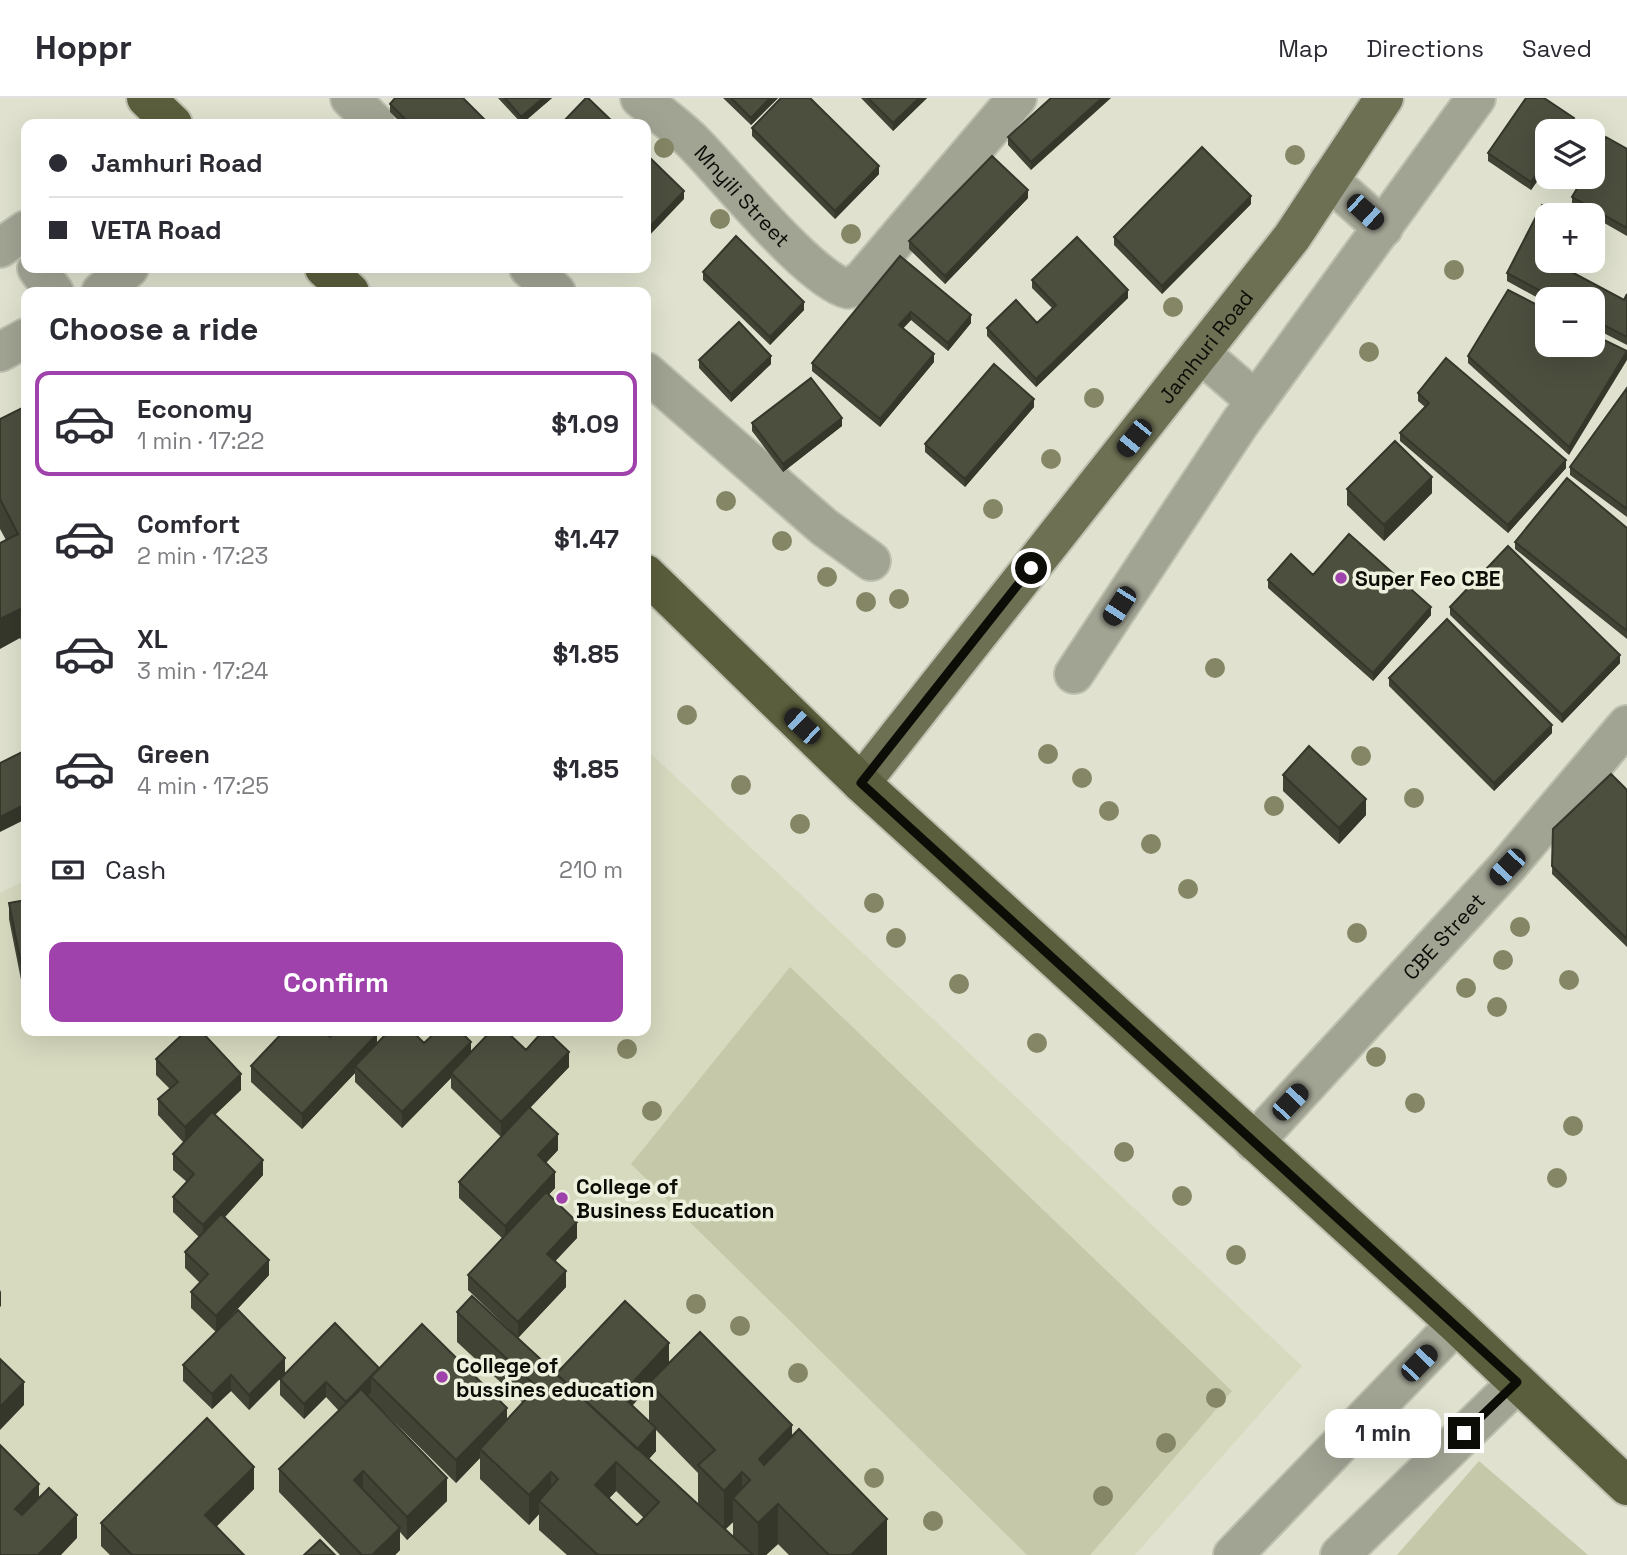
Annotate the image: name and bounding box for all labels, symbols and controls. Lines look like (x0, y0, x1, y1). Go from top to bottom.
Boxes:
text: Hoppr (35, 27, 132, 69)
text: Map (1278, 33, 1328, 64)
text: Directions (1366, 33, 1484, 64)
text: Saved (1522, 33, 1592, 64)
map controls (1535, 119, 1605, 357)
button: layers (1535, 119, 1605, 189)
street label: Mnyili Street (689, 139, 796, 252)
text: Jamhuri Road (91, 146, 263, 180)
car (1343, 190, 1388, 234)
button: + (1535, 203, 1605, 273)
text: VETA Road (91, 213, 222, 247)
street label: Jamhuri Road (1152, 284, 1259, 409)
button: − (1535, 287, 1605, 357)
text: Choose a ride (49, 309, 259, 349)
icon: car (53, 392, 116, 455)
text: Economy (137, 392, 253, 426)
text: $1.09 (551, 407, 619, 441)
car (1113, 415, 1156, 461)
text: 1 min · 17:22 (137, 426, 264, 456)
icon: car (53, 507, 116, 570)
text: Comfort (137, 507, 240, 541)
text: $1.47 (554, 522, 619, 556)
text: 2 min · 17:23 (137, 541, 269, 571)
route start (1015, 552, 1047, 584)
place label: Super Feo CBE (1355, 565, 1500, 592)
marker: Super Feo CBE (1333, 570, 1349, 586)
car (1099, 583, 1140, 629)
icon: car (53, 622, 116, 685)
text: XL (137, 622, 168, 656)
text: $1.85 (553, 637, 619, 671)
text: 3 min · 17:24 (137, 656, 268, 686)
car (780, 704, 825, 748)
icon: car (53, 737, 116, 800)
text: Green (137, 737, 210, 771)
text: $1.85 (553, 752, 619, 786)
text: 4 min · 17:25 (137, 771, 269, 801)
car (1485, 844, 1530, 890)
icon: cash (49, 851, 87, 889)
text: Cash (105, 853, 166, 887)
text: 210 m (559, 855, 623, 885)
street label: CBE Street (1397, 887, 1490, 985)
button: Confirm (49, 942, 623, 1022)
car (1268, 1079, 1313, 1125)
place label: College of Business Education (576, 1173, 774, 1224)
marker: College of Business Education (554, 1190, 570, 1206)
car (1397, 1341, 1442, 1385)
place label: College of bussines education (456, 1352, 654, 1403)
marker: College of bussines education (434, 1369, 450, 1385)
callout: 1 min (1324, 1408, 1440, 1458)
route end (1448, 1417, 1480, 1449)
text: 1 min (1355, 1418, 1411, 1448)

